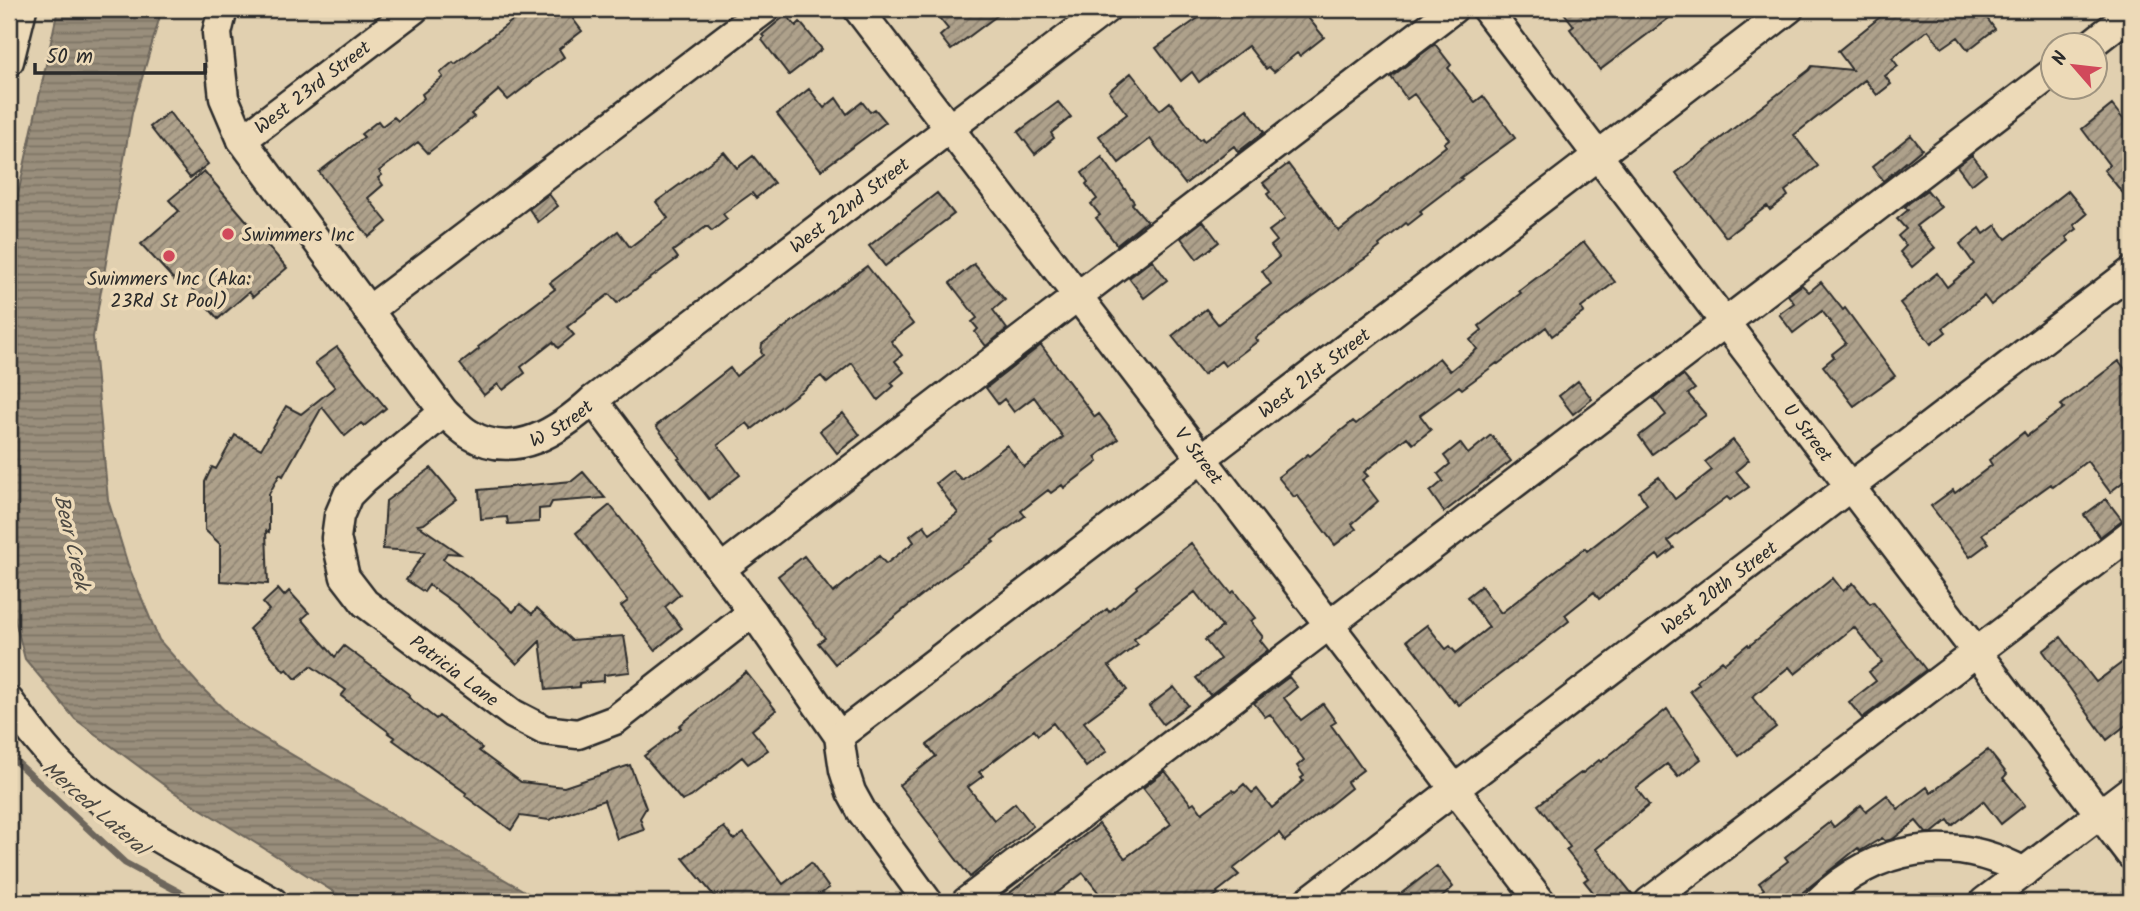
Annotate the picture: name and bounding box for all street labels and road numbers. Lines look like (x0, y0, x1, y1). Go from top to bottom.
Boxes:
street label: West 23rd Street (248, 34, 379, 143)
street label: West 22nd Street (784, 150, 917, 262)
street label: West 21st Street (1252, 321, 1378, 427)
street label: W Street (525, 393, 601, 457)
street label: U Street (1775, 397, 1840, 470)
street label: V Street (1166, 421, 1230, 492)
street label: West 20th Street (1655, 534, 1785, 644)
street label: Patricia Lane (403, 628, 505, 716)

